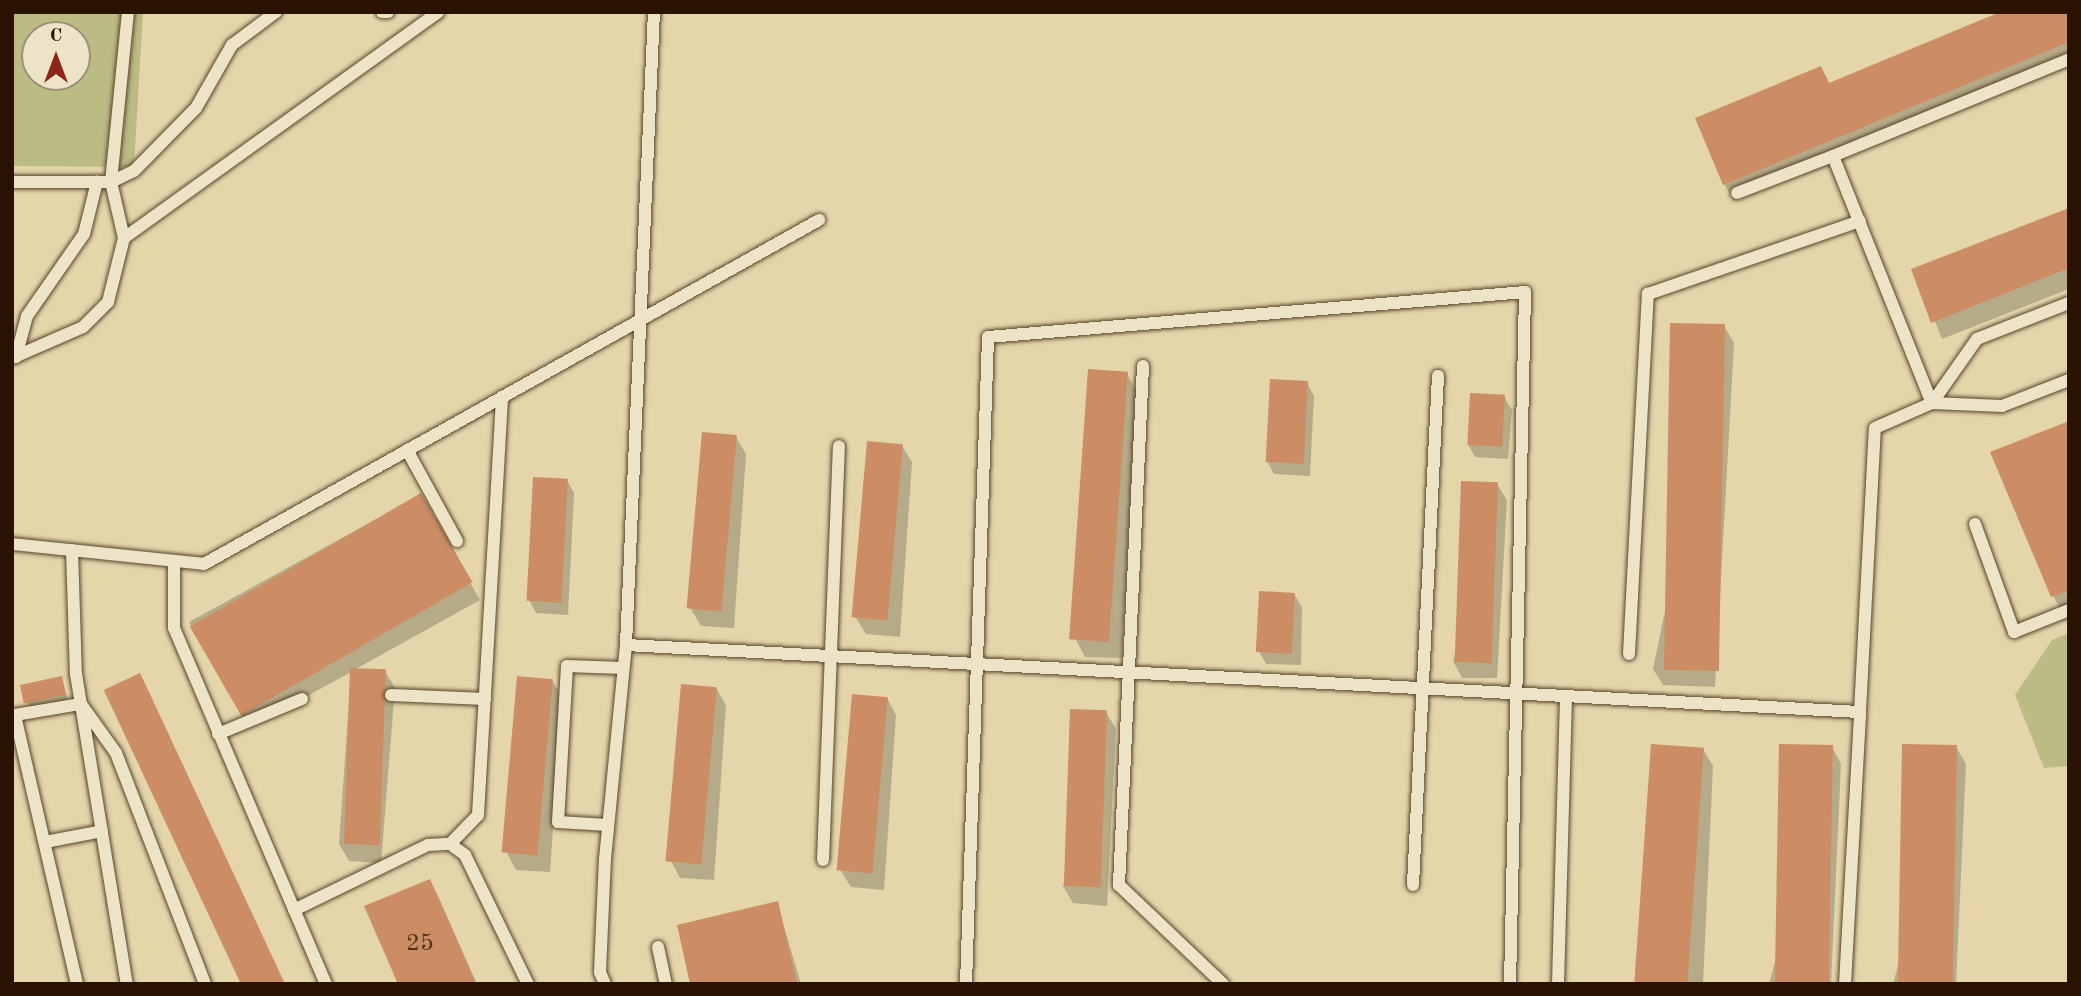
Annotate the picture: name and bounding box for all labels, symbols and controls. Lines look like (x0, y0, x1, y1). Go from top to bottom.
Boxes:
north arrow (21, 21, 91, 91)
text: С (50, 27, 62, 46)
house number: 25 (406, 931, 434, 959)

